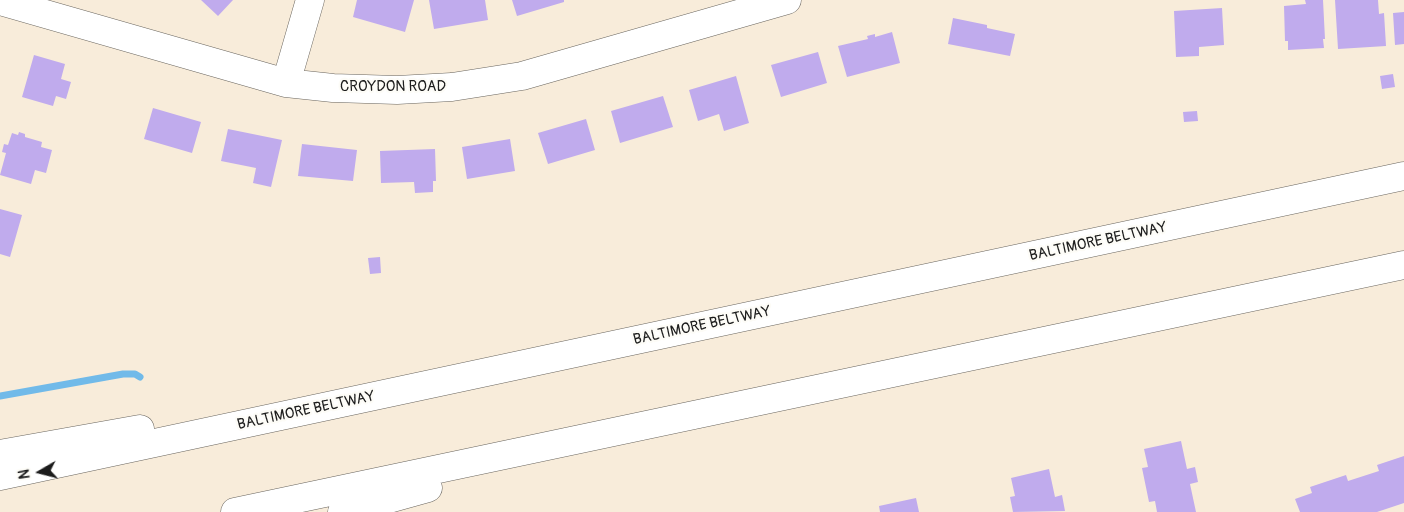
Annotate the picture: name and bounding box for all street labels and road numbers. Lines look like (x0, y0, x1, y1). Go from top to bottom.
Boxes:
street label: CROYDON ROAD (340, 78, 446, 96)
street label: BALTIMORE BELTWAY (1027, 219, 1169, 265)
street label: BALTIMORE BELTWAY (631, 303, 773, 349)
street label: BALTIMORE BELTWAY (235, 388, 377, 434)

